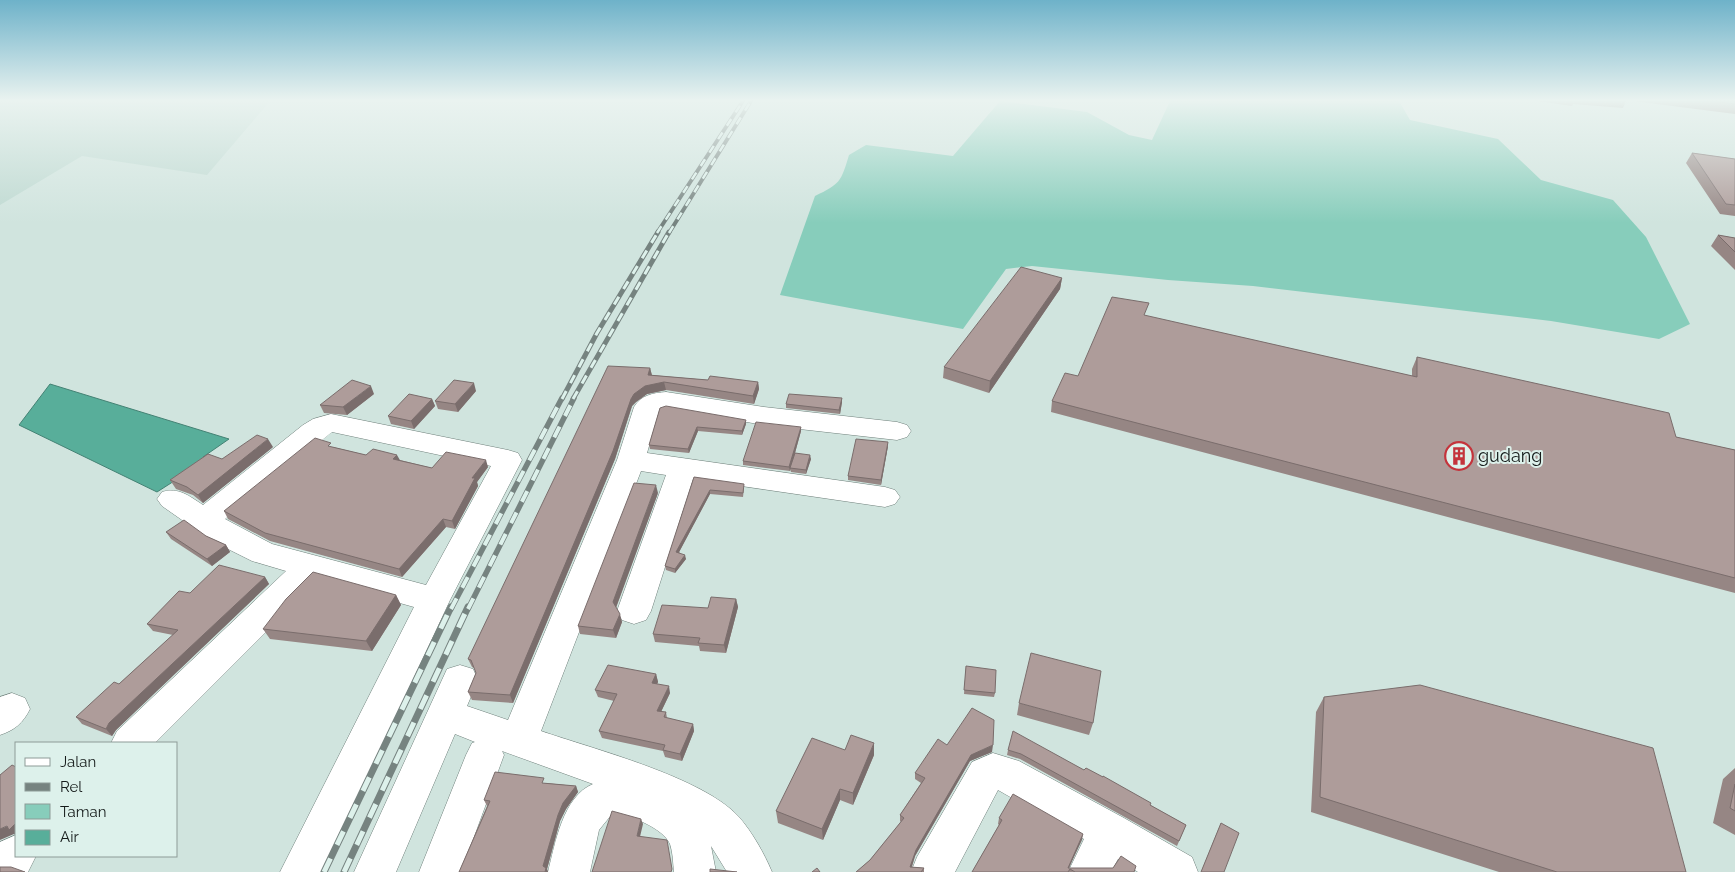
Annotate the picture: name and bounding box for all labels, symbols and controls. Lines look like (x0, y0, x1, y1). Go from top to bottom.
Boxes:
building icon: gudang (1444, 441, 1474, 471)
place label: gudang (1478, 445, 1542, 466)
legend (15, 742, 178, 857)
text: Jalan (60, 753, 96, 771)
text: Rel (60, 778, 83, 796)
text: Taman (60, 803, 106, 821)
text: Air (60, 828, 79, 846)

